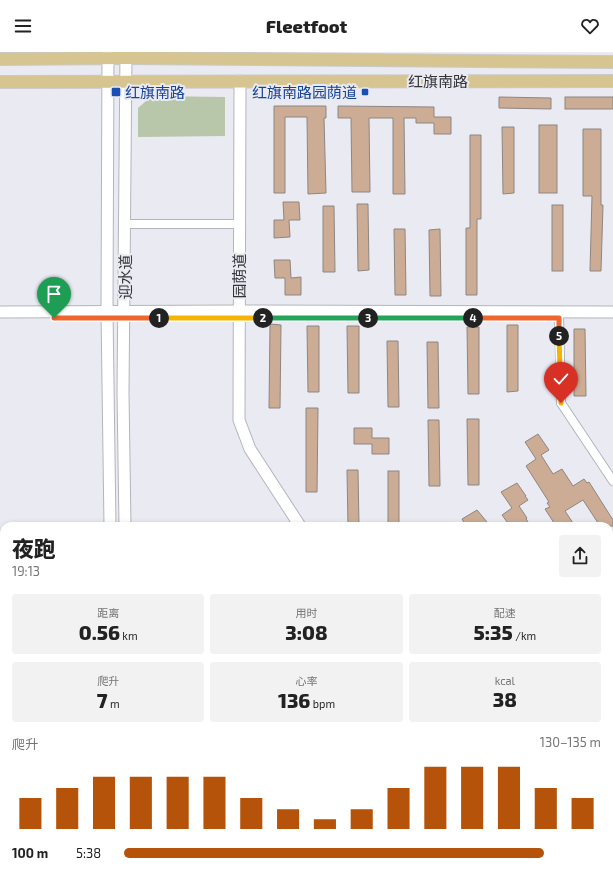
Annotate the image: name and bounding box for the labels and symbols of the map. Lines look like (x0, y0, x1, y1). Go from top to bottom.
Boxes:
street label: 红旗南路 (408, 72, 468, 90)
place label: 红旗南路 (125, 83, 185, 101)
place label: 红旗南路园荫道 (252, 83, 357, 101)
marker: 红旗南路 (110, 86, 122, 98)
marker: 红旗南路园荫道 (360, 87, 370, 97)
street label: 园荫道 (230, 253, 248, 299)
street label: 迎水道 (116, 254, 134, 300)
pin (37, 277, 71, 318)
pin: 1 (149, 308, 169, 328)
pin: 2 (253, 308, 273, 328)
pin: 3 (358, 308, 378, 328)
pin: 4 (463, 308, 483, 328)
pin: 5 (549, 326, 569, 346)
pin (544, 362, 578, 403)

